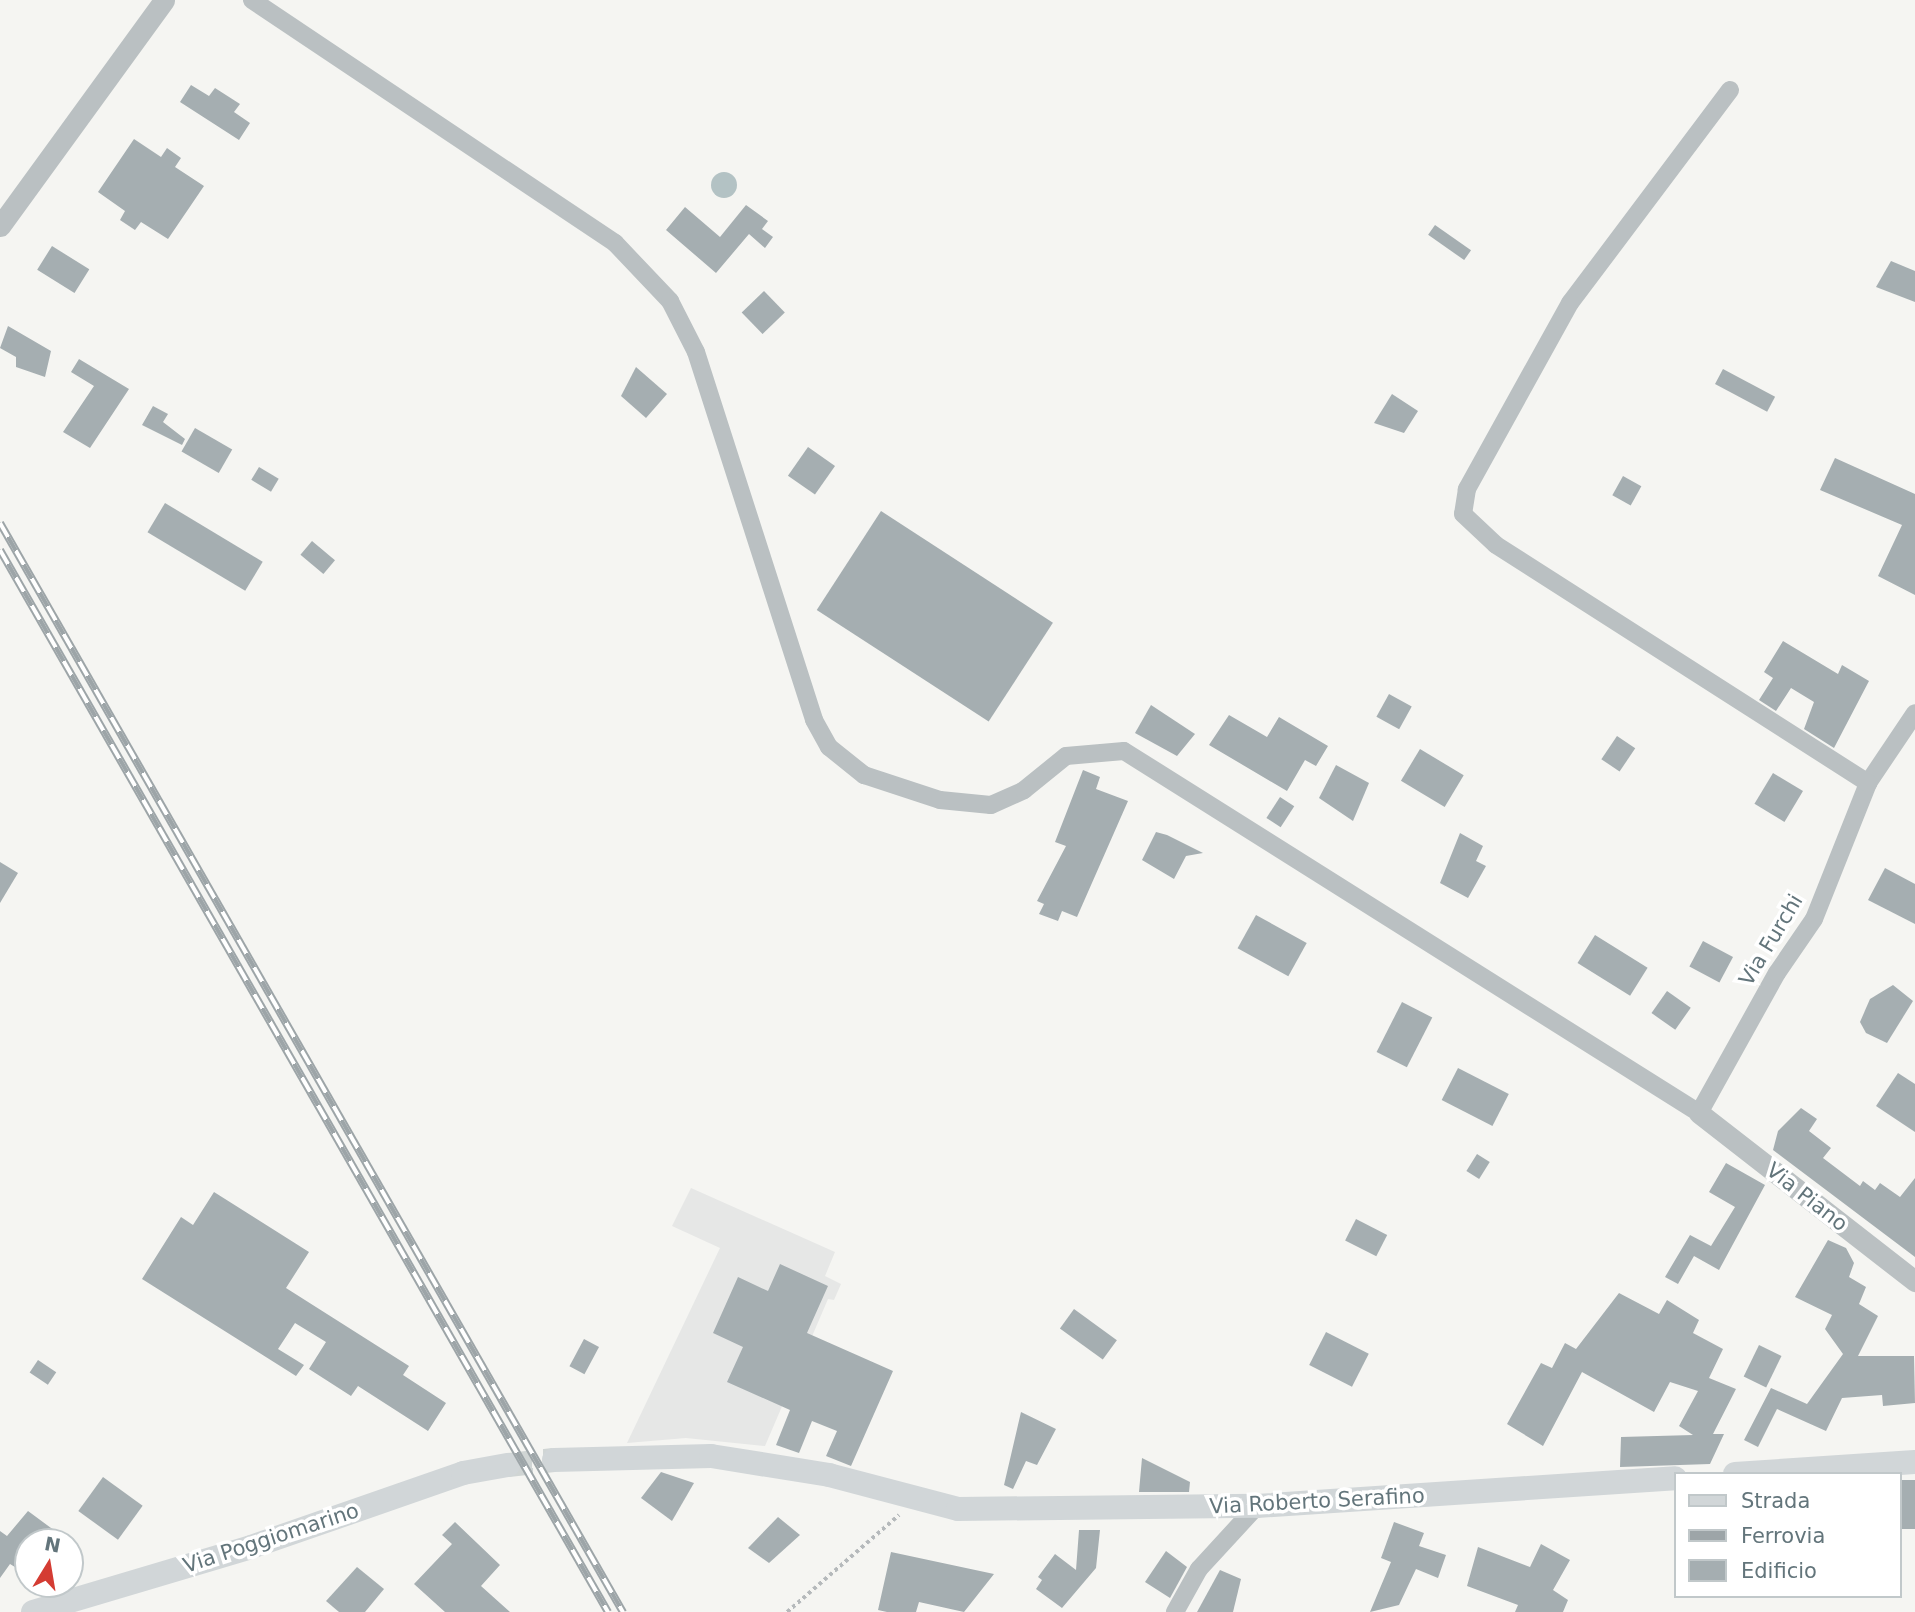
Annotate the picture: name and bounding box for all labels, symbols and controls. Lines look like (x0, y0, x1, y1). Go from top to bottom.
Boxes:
street label: Via Furchi (1734, 890, 1808, 990)
street label: Via Piano (1761, 1157, 1853, 1237)
legend (1674, 1472, 1901, 1598)
street label: Via Roberto Serafino (1209, 1483, 1425, 1519)
text: Strada (1741, 1489, 1810, 1513)
street label: Via Poggiomarino (180, 1498, 362, 1578)
text: Ferrovia (1741, 1524, 1825, 1548)
north arrow (14, 1528, 84, 1598)
text: N (43, 1532, 63, 1557)
text: Edificio (1741, 1559, 1817, 1583)

